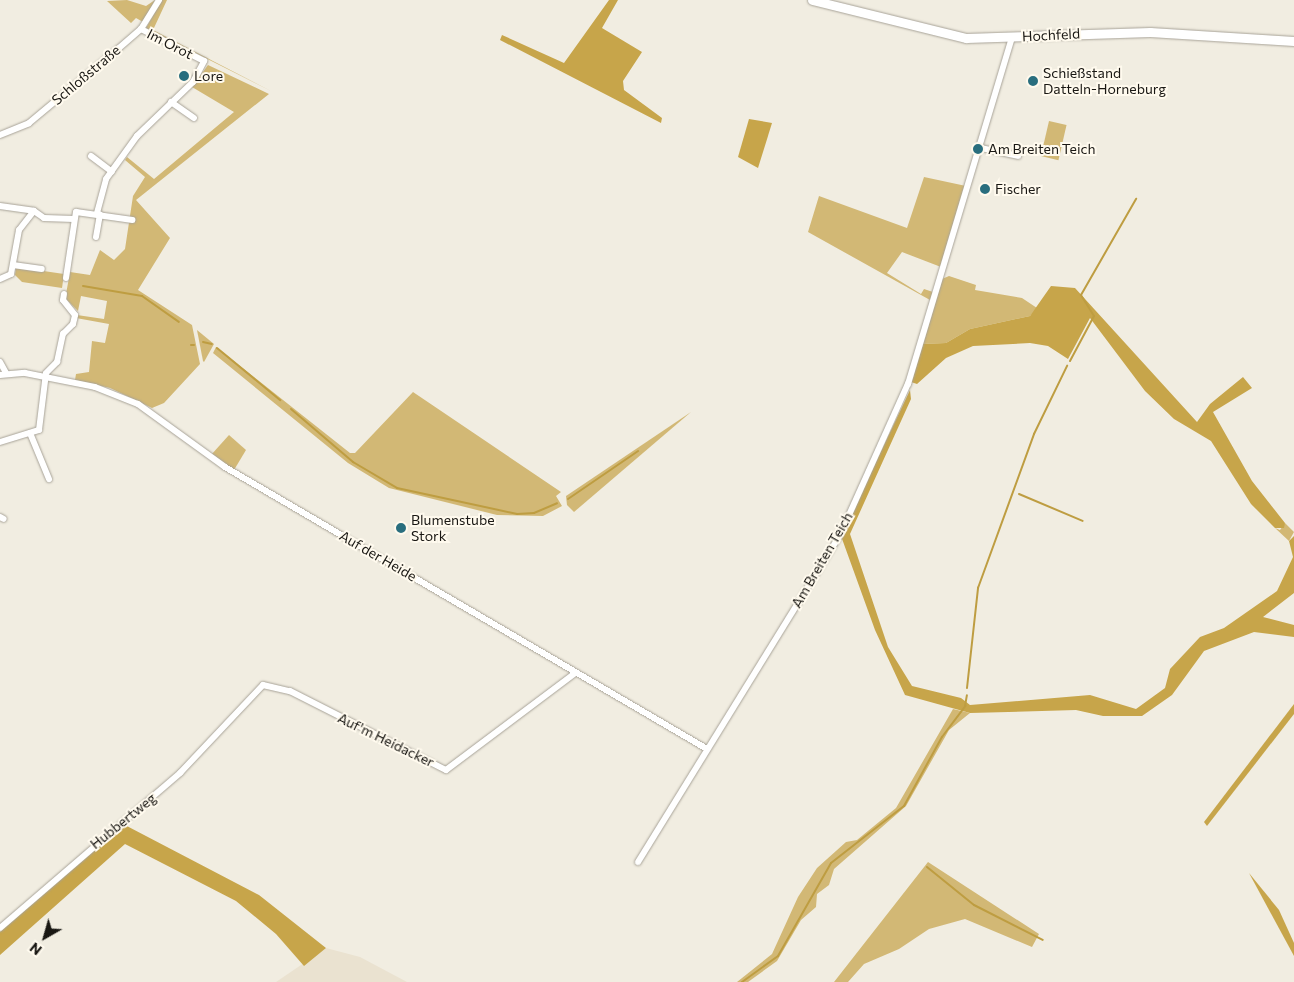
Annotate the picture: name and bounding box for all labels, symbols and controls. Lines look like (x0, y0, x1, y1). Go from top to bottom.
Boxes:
street label: Im Orot (144, 25, 196, 63)
street label: Hochfeld (1022, 25, 1080, 45)
street label: Schloßstraße (48, 42, 124, 108)
place label: Schießstand Datteln-Horneburg (1043, 65, 1166, 98)
place label: Lore (194, 68, 223, 84)
marker: Lore (178, 70, 190, 82)
marker: Schießstand Datteln-Horneburg (1027, 75, 1039, 87)
place label: Am Breiten Teich (988, 141, 1095, 157)
marker: Am Breiten Teich (972, 143, 984, 155)
place label: Fischer (995, 181, 1041, 197)
marker: Fischer (979, 183, 991, 195)
street label: Am Breiten Teich (788, 509, 856, 611)
place label: Blumenstube Stork (411, 512, 495, 544)
marker: Blumenstube Stork (395, 522, 407, 534)
street label: Auf der Heide (336, 527, 420, 585)
street label: Auf'm Heidacker (335, 709, 437, 771)
street label: Hubbertweg (87, 789, 159, 853)
north arrow (20, 912, 70, 962)
text: N (26, 939, 45, 959)

